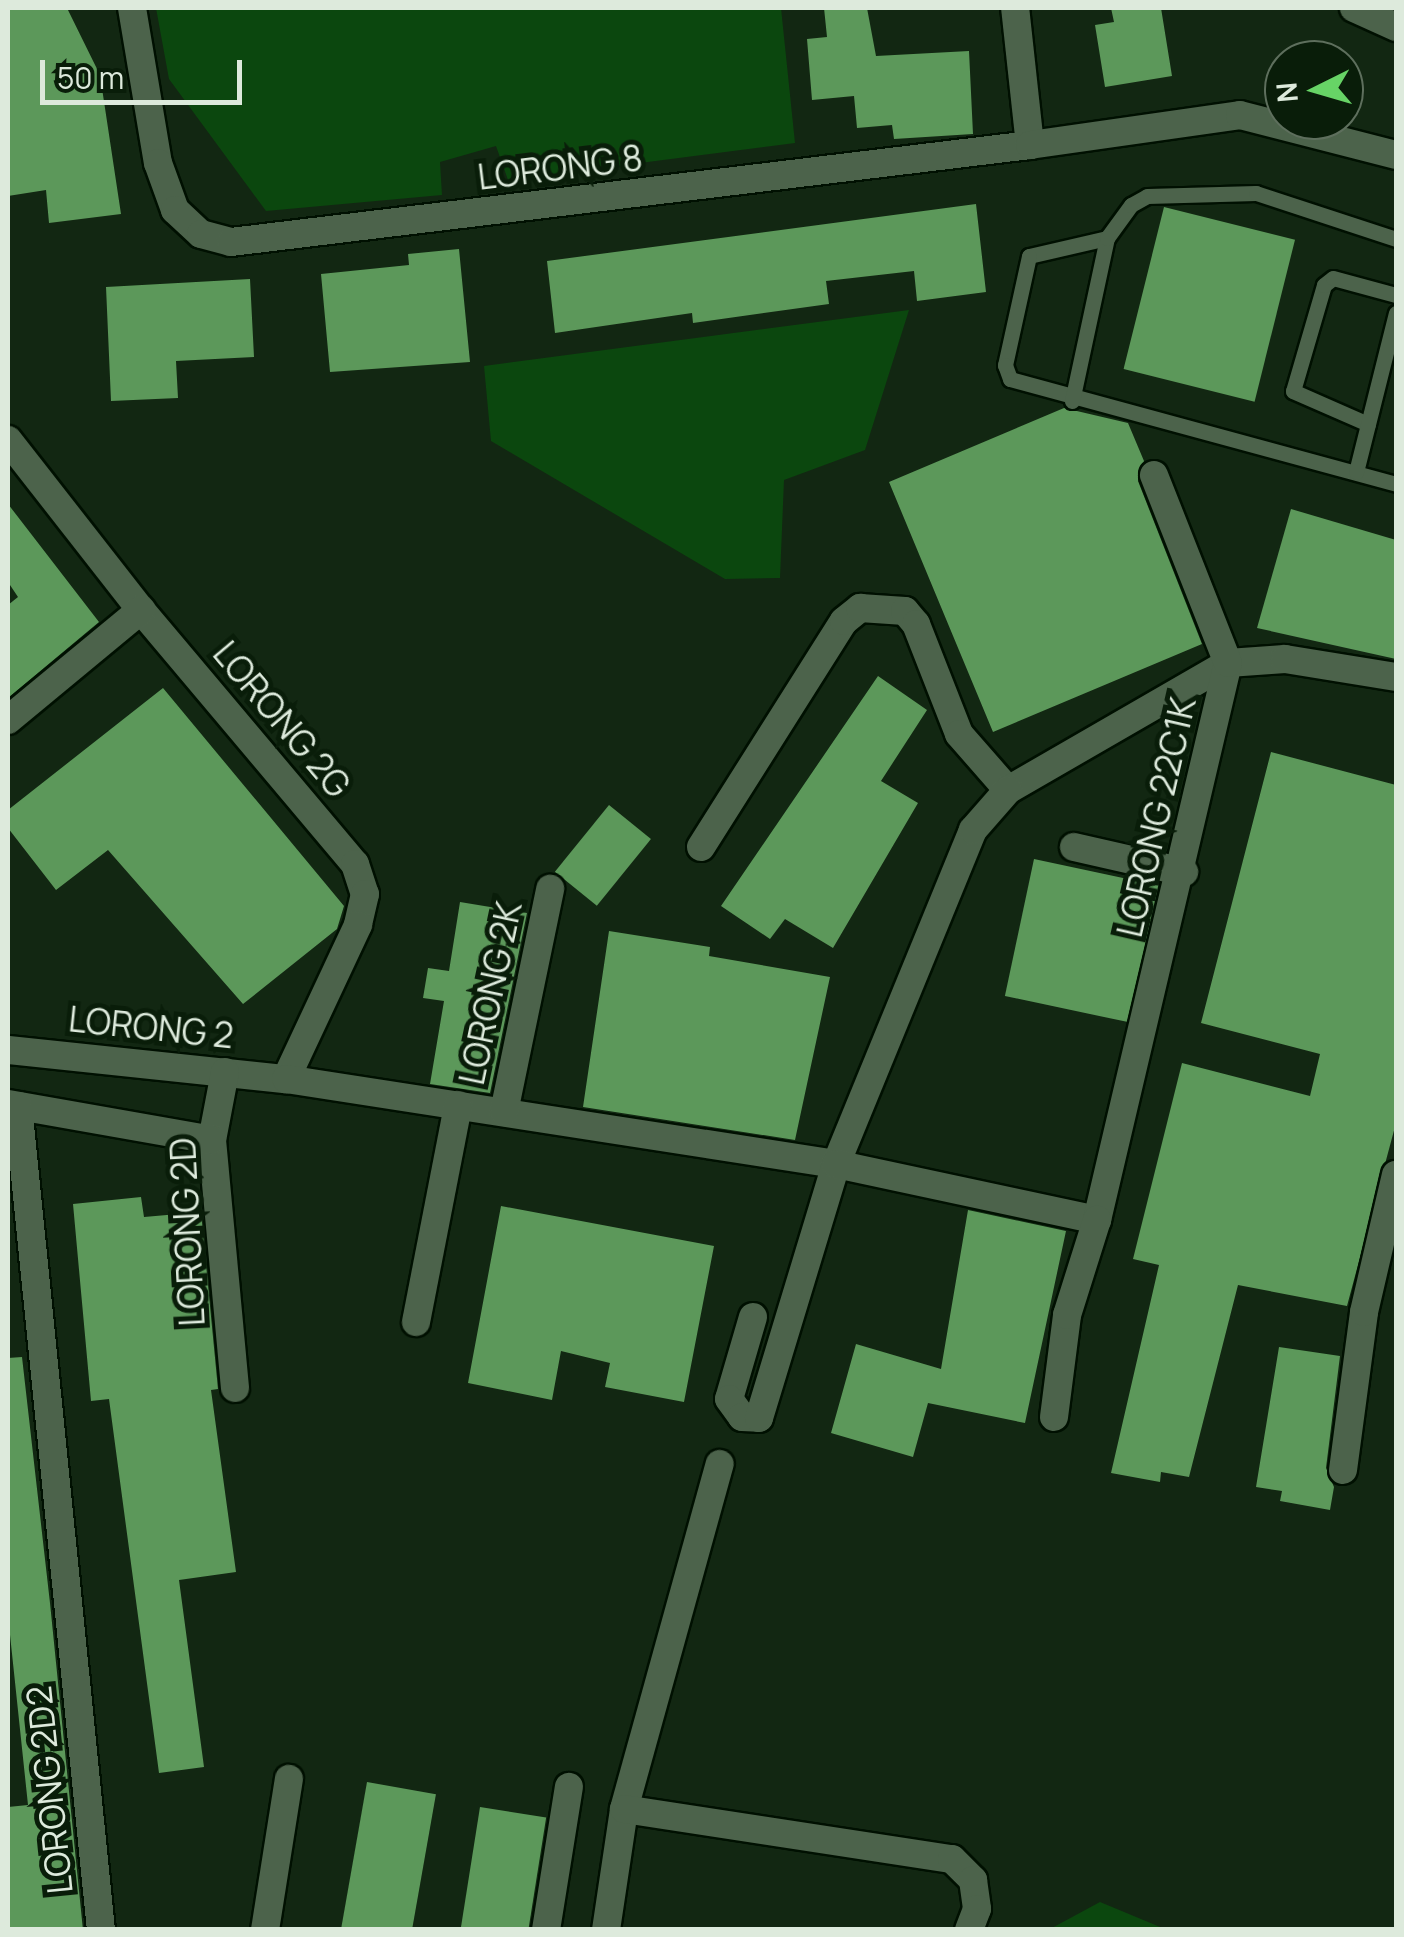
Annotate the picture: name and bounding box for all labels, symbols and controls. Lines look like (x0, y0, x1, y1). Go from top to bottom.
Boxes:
scale bar (45, 40, 248, 102)
north arrow (1264, 40, 1364, 140)
text: 50 m (57, 57, 124, 98)
text: N (1266, 81, 1306, 104)
street label: LORONG 8 (475, 136, 645, 198)
street label: LORONG 2G (205, 633, 359, 805)
street label: LORONG 22C1K (1108, 693, 1204, 941)
street label: LORONG 2K (450, 898, 530, 1088)
street label: LORONG 2 (67, 997, 235, 1057)
street label: LORONG 2D (161, 1137, 213, 1327)
street label: LORONG 2D2 (17, 1684, 81, 1896)

